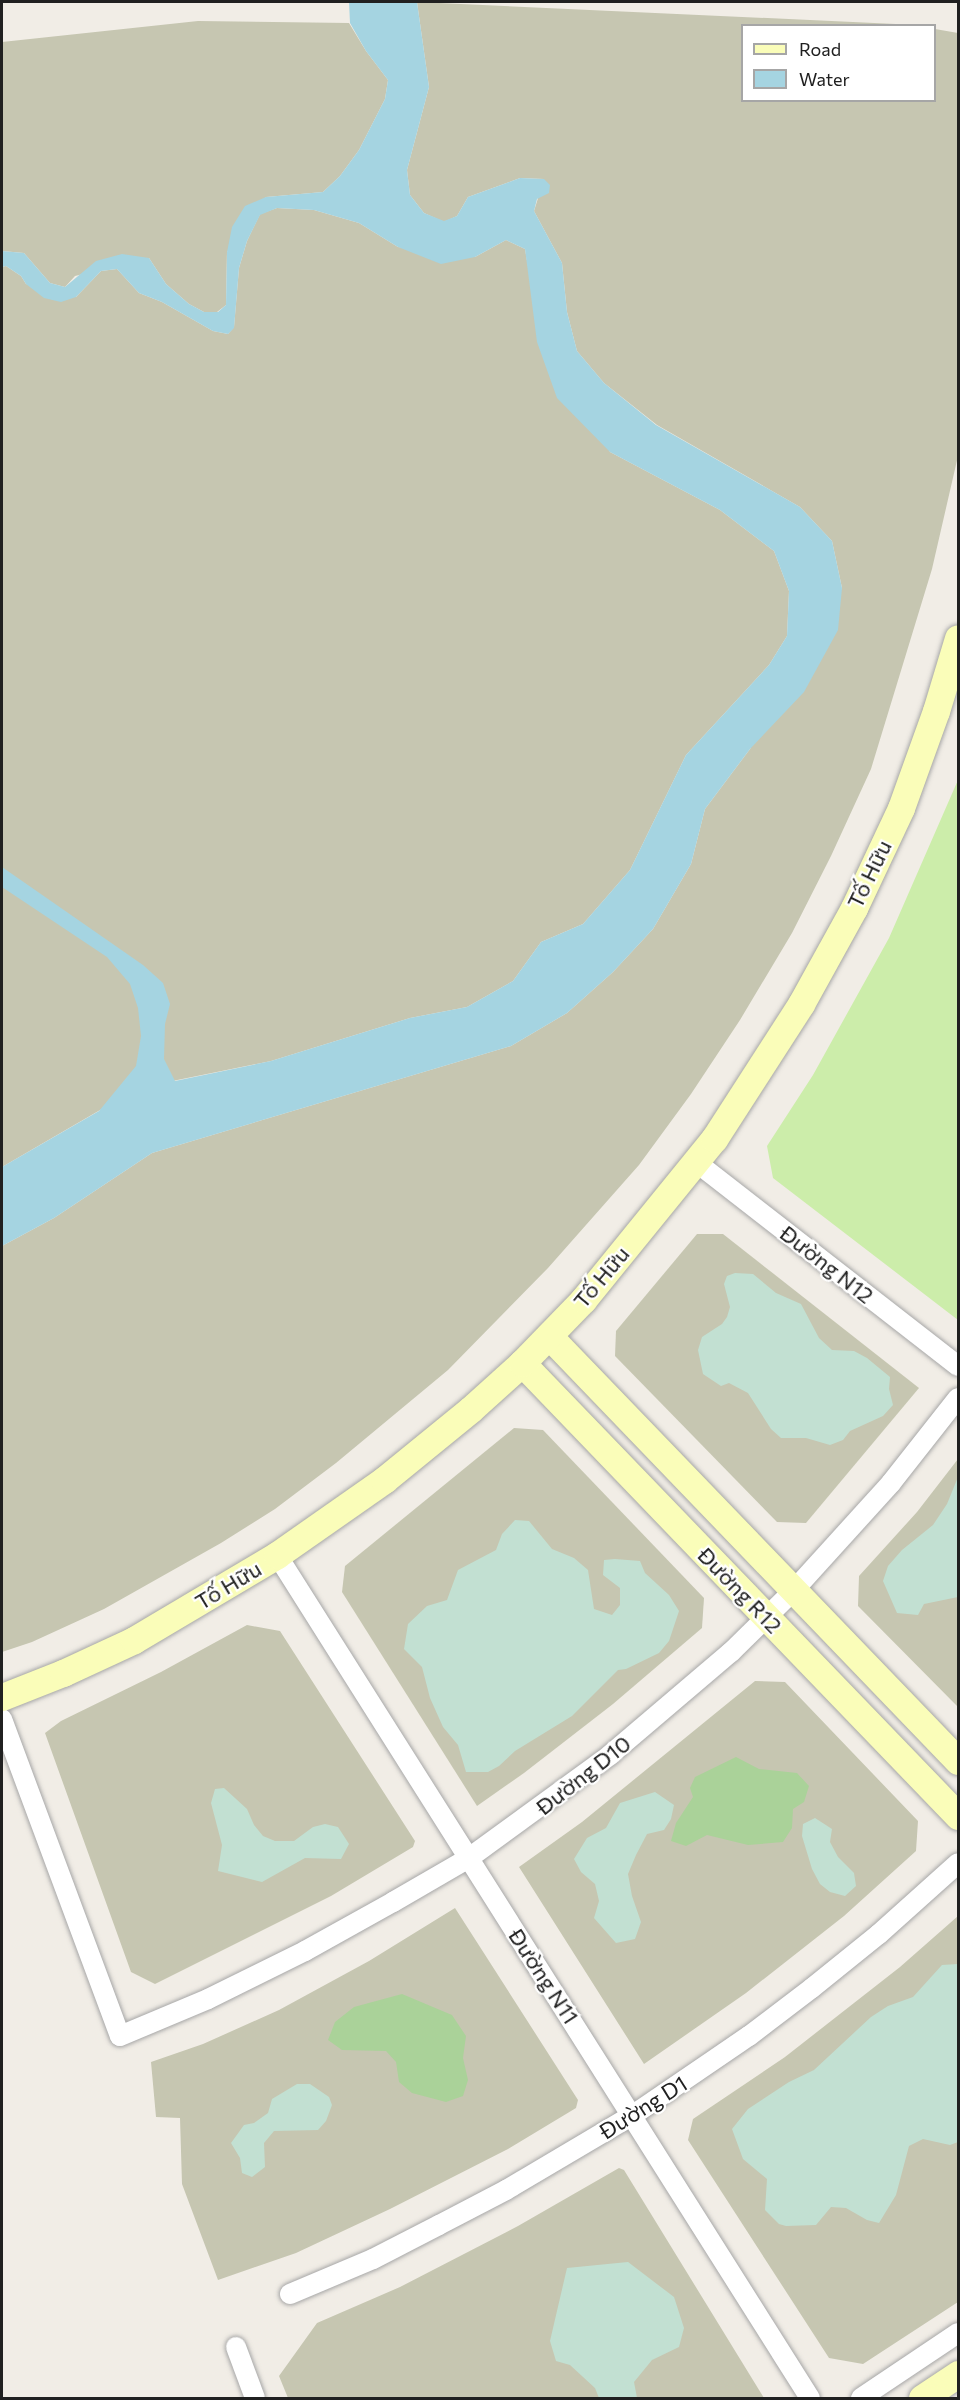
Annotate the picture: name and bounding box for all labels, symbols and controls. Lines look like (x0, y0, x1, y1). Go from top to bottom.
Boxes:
legend (741, 24, 936, 102)
text: Road (799, 38, 841, 60)
text: Water (799, 68, 850, 90)
street label: Tố Hữu (841, 836, 897, 912)
street label: Đường N12 (775, 1219, 879, 1309)
street label: Tố Hữu (568, 1241, 634, 1313)
street label: Đường R12 (693, 1542, 787, 1638)
street label: Tố Hữu (190, 1555, 266, 1615)
street label: Đường D10 (530, 1730, 636, 1820)
street label: Đường N11 (503, 1923, 585, 2029)
street label: Đường D1 (594, 2070, 692, 2144)

